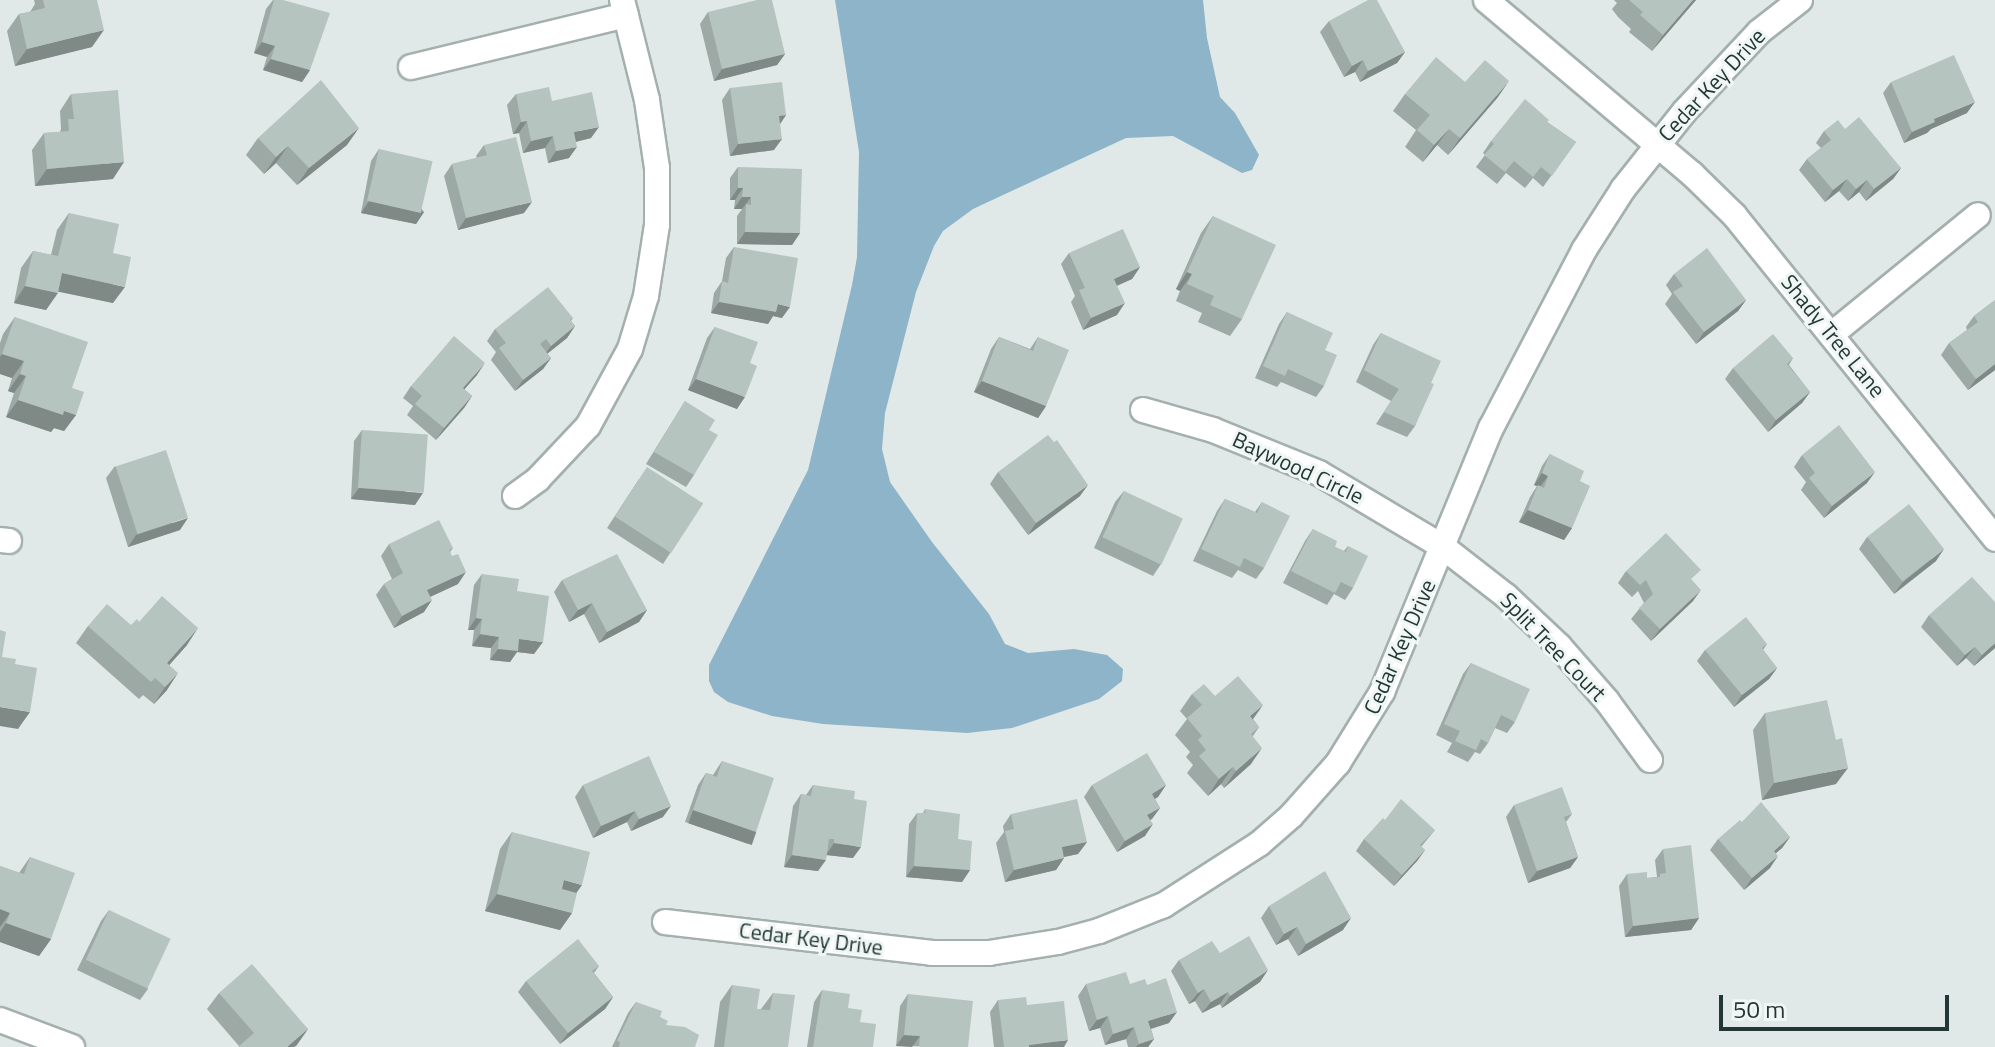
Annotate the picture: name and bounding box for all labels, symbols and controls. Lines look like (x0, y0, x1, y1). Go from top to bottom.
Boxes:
street label: Cedar Key Drive (1653, 23, 1771, 147)
street label: Shady Tree Lane (1775, 269, 1891, 403)
street label: Baywood Circle (1228, 426, 1368, 510)
street label: Cedar Key Drive (1359, 576, 1441, 718)
street label: Split Tree Court (1495, 587, 1611, 707)
street label: Cedar Key Drive (738, 917, 884, 961)
scale bar (1723, 979, 1953, 1029)
text: 50 m (1733, 991, 1785, 1027)

